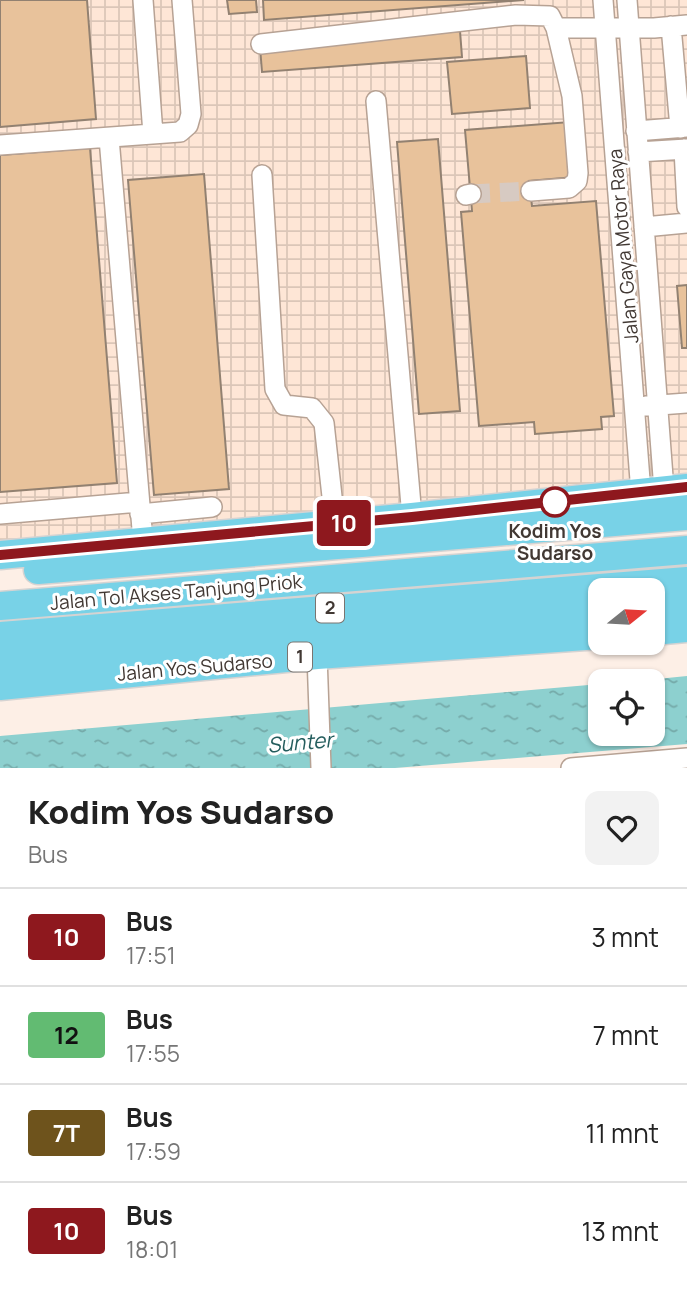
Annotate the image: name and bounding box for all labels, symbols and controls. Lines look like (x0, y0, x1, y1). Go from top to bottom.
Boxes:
street label: Jalan Gaya Motor Raya (602, 148, 644, 344)
marker: Kodim Yos Sudarso (540, 487, 570, 517)
line badge: 10 (312, 500, 376, 546)
text: 10 (331, 506, 357, 539)
place label: Kodim Yos Sudarso (508, 518, 602, 566)
street label: Jalan Tol Akses Tanjung Priok (49, 568, 303, 616)
north arrow (588, 578, 665, 654)
map controls (588, 578, 665, 746)
road number: 2 (316, 594, 344, 622)
road number: 1 (288, 642, 312, 672)
street label: Jalan Yos Sudarso (116, 647, 274, 687)
button: locate (588, 669, 665, 746)
water label: Sunter (266, 725, 336, 759)
text: Kodim Yos Sudarso (28, 789, 334, 834)
button: heart (585, 791, 659, 865)
text: Bus (28, 838, 68, 870)
text: Bus (126, 903, 173, 939)
text: 3 mnt (592, 919, 659, 955)
text: 10 (53, 920, 80, 953)
text: 17:51 (126, 939, 176, 971)
text: Bus (126, 1001, 173, 1037)
text: 7 mnt (593, 1017, 659, 1053)
text: 12 (54, 1018, 79, 1051)
text: 17:55 (126, 1037, 180, 1069)
text: Bus (126, 1099, 173, 1135)
text: 11 mnt (586, 1115, 659, 1151)
text: 7T (53, 1116, 80, 1149)
text: 17:59 (126, 1135, 181, 1167)
text: Bus (126, 1197, 173, 1233)
text: 13 mnt (581, 1213, 659, 1249)
text: 10 (53, 1214, 80, 1247)
text: 18:01 (126, 1233, 178, 1265)

